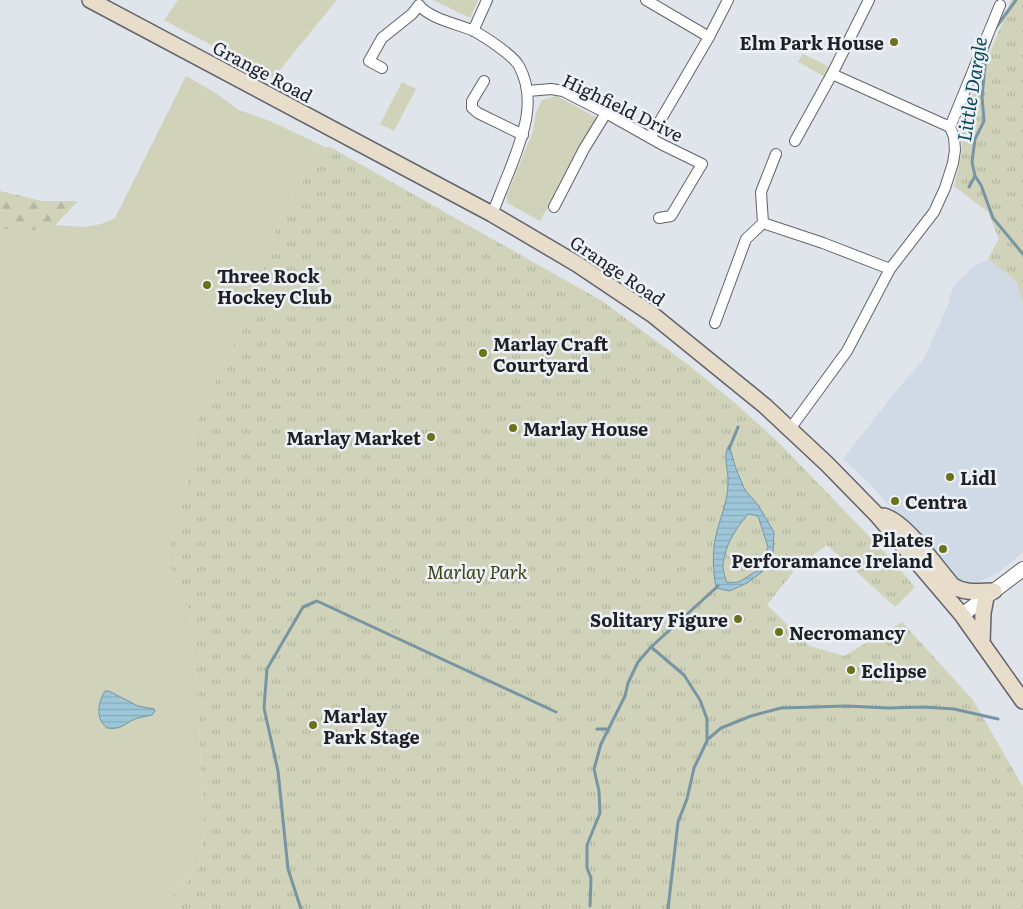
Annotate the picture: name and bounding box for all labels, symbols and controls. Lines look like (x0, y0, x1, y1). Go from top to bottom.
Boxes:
place label: Elm Park House (740, 29, 884, 56)
street label: Grange Road (208, 33, 318, 109)
water label: Little Dargle (949, 35, 993, 143)
marker: Elm Park House (888, 36, 900, 48)
street label: Highfield Drive (558, 66, 688, 148)
street label: Grange Road (565, 228, 671, 312)
place label: Three Rock Hockey Club (217, 262, 332, 310)
marker: Three Rock Hockey Club (201, 279, 213, 291)
place label: Marlay Craft Courtyard (493, 330, 609, 378)
marker: Marlay Craft Courtyard (477, 347, 489, 359)
place label: Marlay House (523, 415, 648, 442)
marker: Marlay House (507, 422, 519, 434)
place label: Marlay Market (286, 424, 421, 451)
marker: Marlay Market (425, 431, 437, 443)
place label: Lidl (960, 464, 997, 491)
marker: Lidl (944, 471, 956, 483)
place label: Centra (905, 488, 968, 515)
marker: Centra (889, 495, 901, 507)
place label: Pilates Perforamance Ireland (731, 526, 933, 574)
marker: Pilates Perforamance Ireland (937, 543, 949, 555)
park label: Marlay Park (427, 558, 527, 585)
place label: Solitary Figure (590, 606, 728, 633)
marker: Solitary Figure (732, 613, 744, 625)
place label: Necromancy (789, 619, 905, 646)
marker: Necromancy (773, 626, 785, 638)
place label: Eclipse (861, 657, 927, 684)
marker: Eclipse (845, 664, 857, 676)
place label: Marlay Park Stage (323, 702, 420, 750)
marker: Marlay Park Stage (307, 719, 319, 731)

